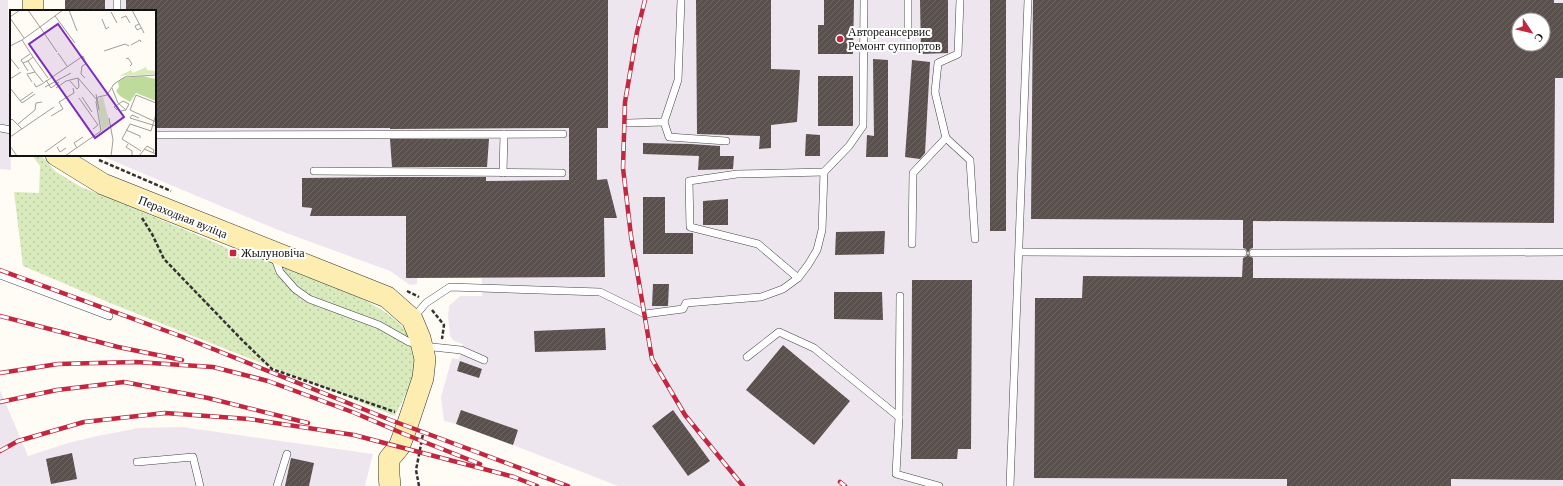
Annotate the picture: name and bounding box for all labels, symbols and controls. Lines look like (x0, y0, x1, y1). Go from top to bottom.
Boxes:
inset map (10, 10, 156, 156)
north arrow (1511, 12, 1551, 52)
place label: Автореансервис Ремонт суппортов (848, 25, 941, 53)
text: С (1532, 31, 1546, 44)
marker: Автореансервис Ремонт суппортов (835, 34, 845, 44)
street label: Пераходная вуліца (136, 193, 230, 241)
place label: Жылуновіча (241, 246, 305, 260)
marker: Жылуновіча (228, 248, 238, 258)

